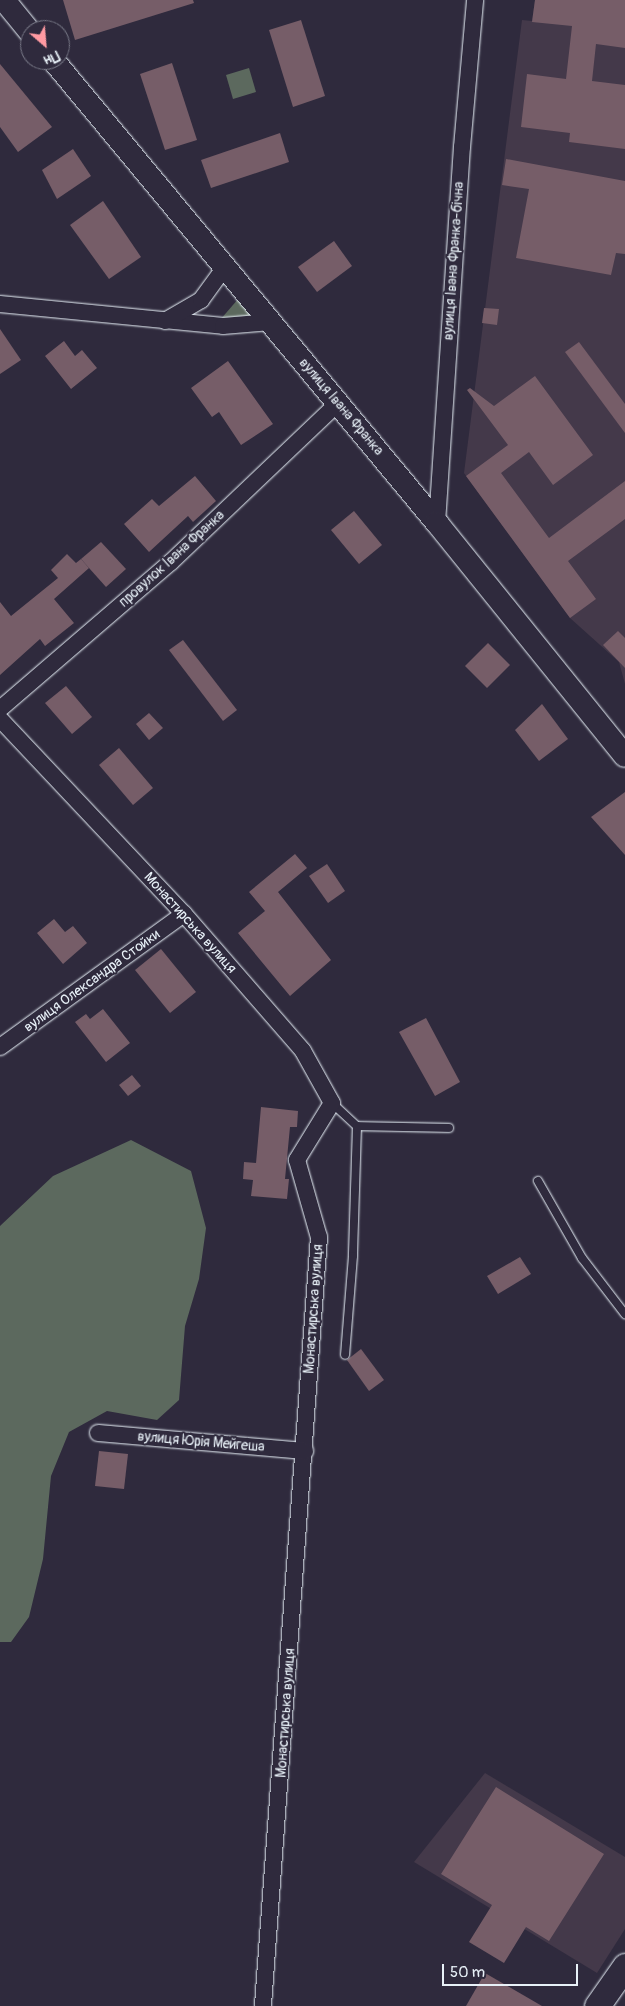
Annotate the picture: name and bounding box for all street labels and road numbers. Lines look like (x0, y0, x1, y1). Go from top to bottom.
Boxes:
street label: вулиця Івана Франка-бічна (440, 181, 468, 341)
street label: вулиця Івана Франка (295, 355, 387, 459)
street label: провулок Івана Франка (116, 507, 228, 611)
street label: Монастирська вулиця (140, 869, 240, 977)
street label: вулиця Олександра Стойки (21, 926, 163, 1036)
street label: Монастирська вулиця (301, 1244, 327, 1374)
street label: вулиця Юрія Мейгеша (137, 1428, 265, 1456)
street label: Монастирська вулиця (273, 1648, 299, 1778)

